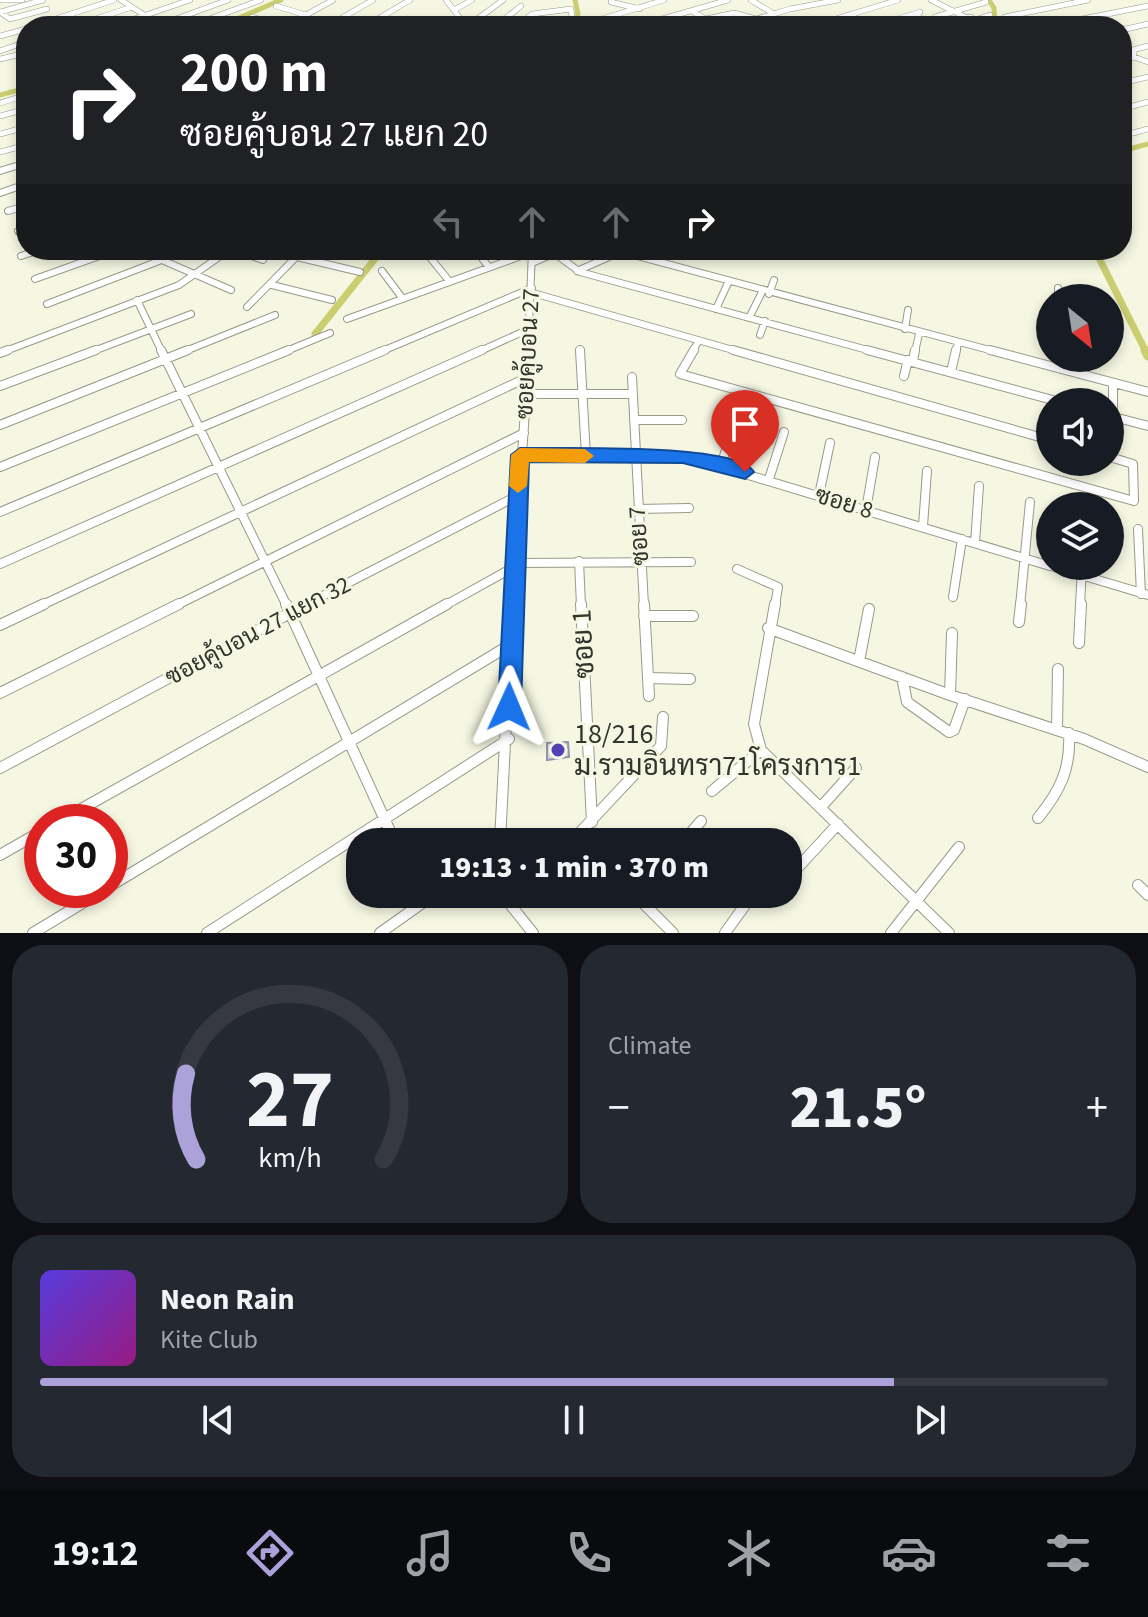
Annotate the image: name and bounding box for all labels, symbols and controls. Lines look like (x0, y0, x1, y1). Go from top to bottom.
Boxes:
text: 200 m (180, 34, 328, 113)
icon: right (48, 48, 152, 152)
text: ซอยคู้บอน 27 แยก 20 (180, 109, 488, 160)
icon: left (426, 200, 470, 244)
icon: ahead (510, 200, 554, 244)
icon: ahead (594, 200, 638, 244)
icon: right (678, 200, 722, 244)
north arrow (1036, 284, 1124, 372)
map controls (1036, 284, 1124, 580)
street label: ซอยคู้บอน 27 (507, 288, 549, 420)
button: sound (1036, 388, 1124, 476)
pin (711, 390, 779, 472)
icon: arrive (723, 402, 767, 446)
street label: ซอย 8 (811, 478, 877, 528)
button: layers (1036, 492, 1124, 580)
street label: ซอย 7 (619, 505, 659, 567)
street label: ซอยคู้บอน 27 แยก 32 (159, 567, 357, 695)
street label: ซอย 1 (561, 608, 605, 680)
position arrow (467, 665, 551, 749)
place label: 18/216 ม.รามอินทรา71โครงการ1 (574, 714, 861, 786)
marker: 18/216 ม.รามอินทรา71โครงการ1 (549, 741, 567, 759)
speed limit sign: 30 (24, 804, 128, 908)
text: 19:13 · 1 min · 370 m (439, 846, 709, 889)
text: Climate (608, 1027, 692, 1064)
text: 27 (246, 1041, 334, 1159)
text: 21.5° (790, 1066, 926, 1151)
text: − (608, 1077, 630, 1140)
text: + (1086, 1077, 1108, 1140)
text: km/h (258, 1138, 322, 1178)
text: Neon Rain (160, 1278, 295, 1321)
text: Kite Club (160, 1321, 258, 1358)
icon: previous (196, 1398, 240, 1442)
icon: pause (552, 1398, 596, 1442)
icon: next (908, 1398, 952, 1442)
icon: directions (242, 1525, 298, 1581)
icon: music (402, 1525, 458, 1581)
icon: phone (561, 1525, 617, 1581)
icon: climate (721, 1525, 777, 1581)
icon: car (881, 1525, 937, 1581)
icon: filters (1040, 1525, 1096, 1581)
text: 19:12 (52, 1528, 139, 1579)

